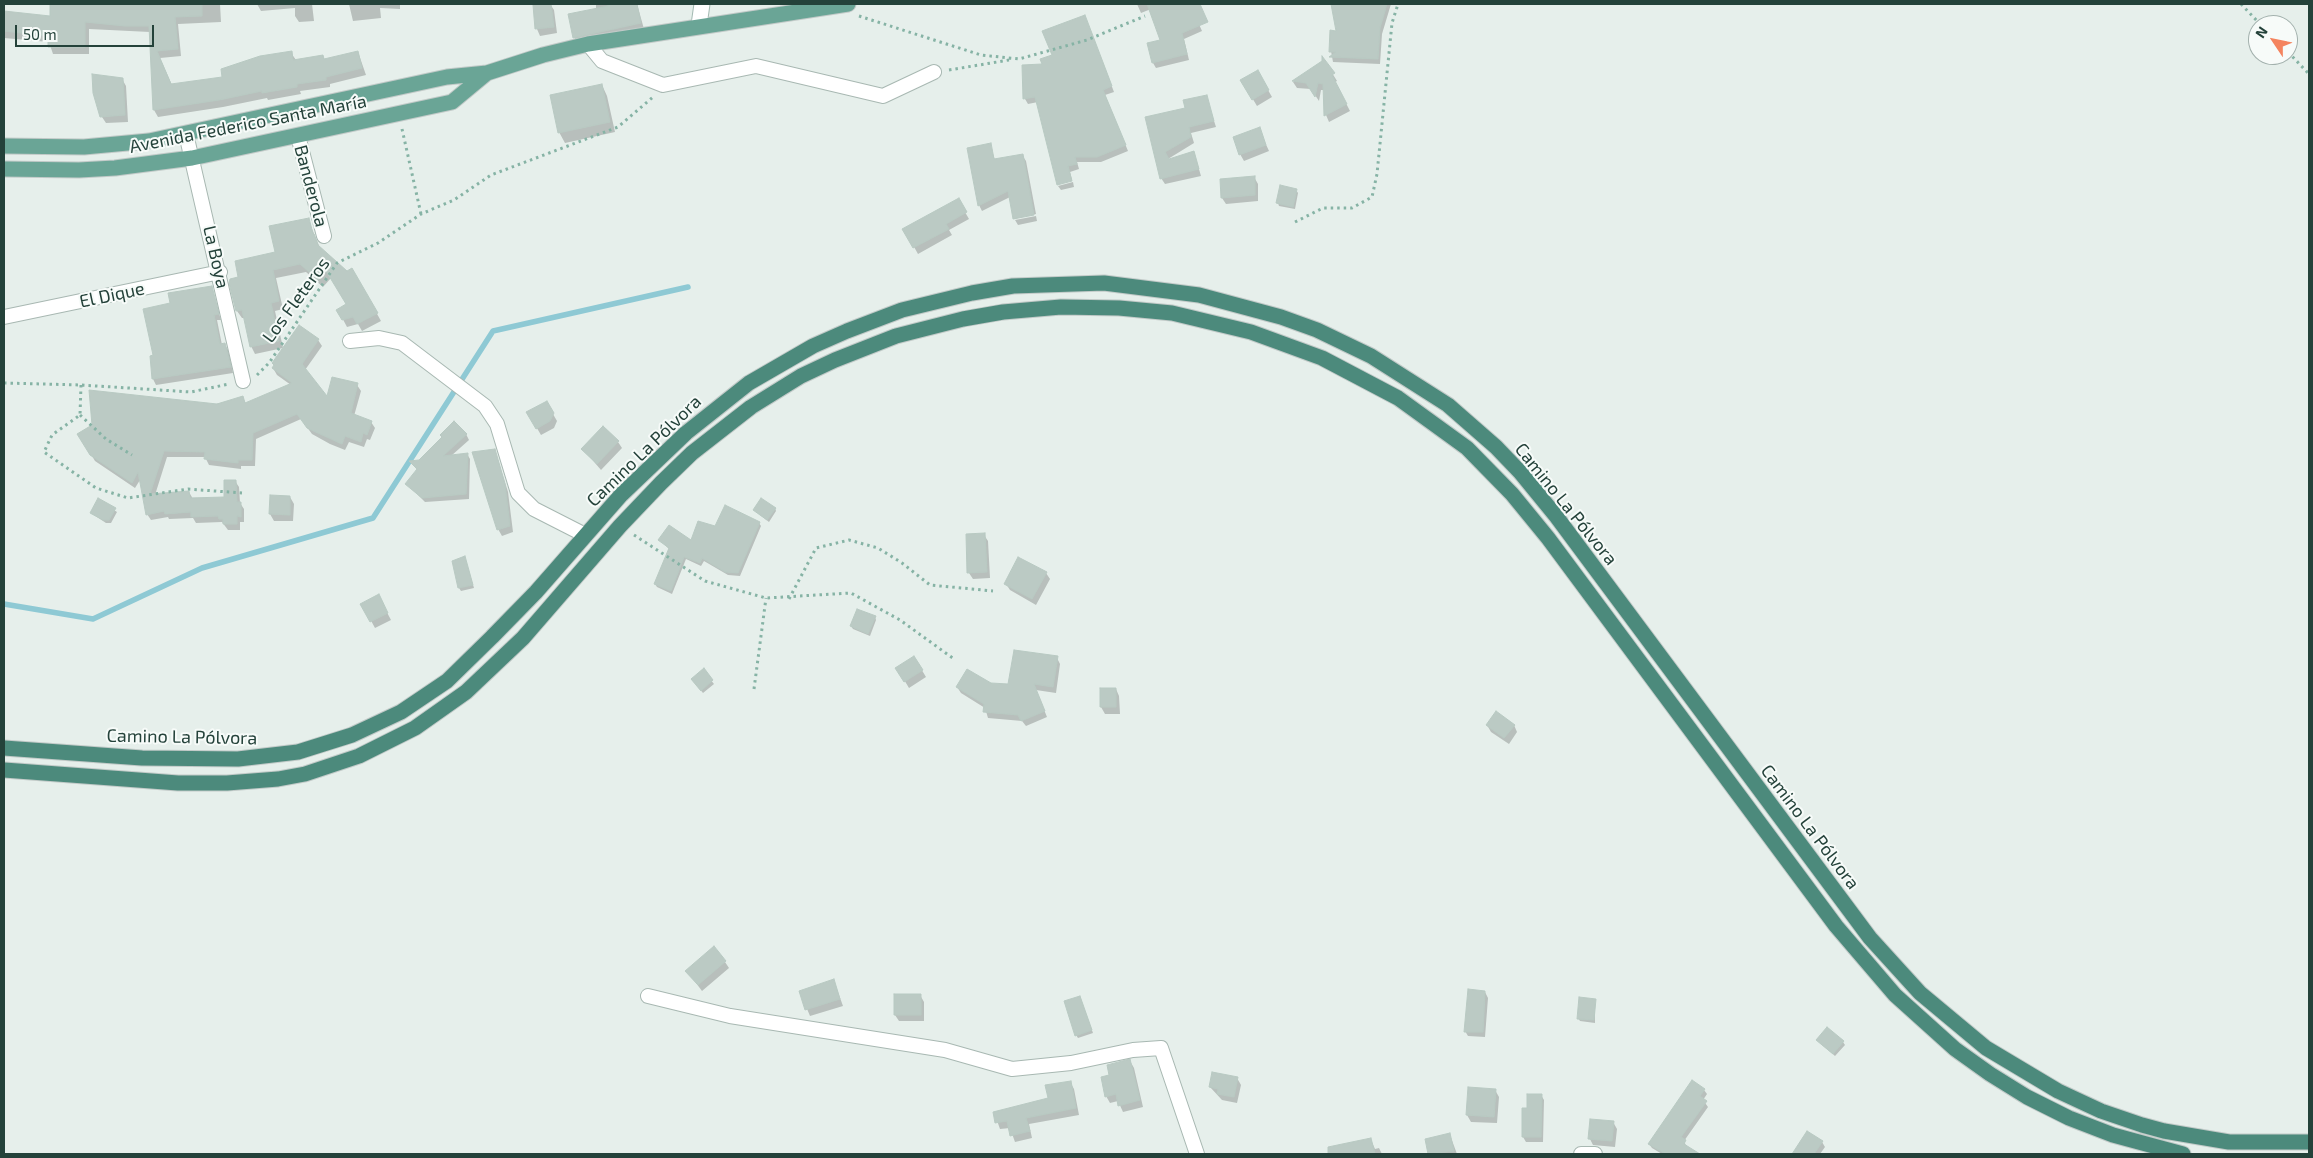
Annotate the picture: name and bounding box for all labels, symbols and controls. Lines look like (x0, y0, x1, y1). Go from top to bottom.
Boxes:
scale bar (18, 15, 156, 47)
north arrow (2248, 15, 2298, 65)
text: N (2251, 23, 2271, 41)
text: 50 m (23, 25, 57, 43)
street label: Avenida Federico Santa María (128, 90, 368, 158)
street label: Banderola (290, 143, 332, 229)
street label: La Boya (198, 224, 234, 290)
street label: Los Fleteros (258, 253, 334, 347)
street label: El Dique (77, 278, 147, 312)
street label: Camino La Pólvora (582, 391, 706, 511)
street label: Camino La Pólvora (1510, 439, 1622, 569)
street label: Camino La Pólvora (106, 725, 258, 749)
street label: Camino La Pólvora (1756, 760, 1864, 894)

